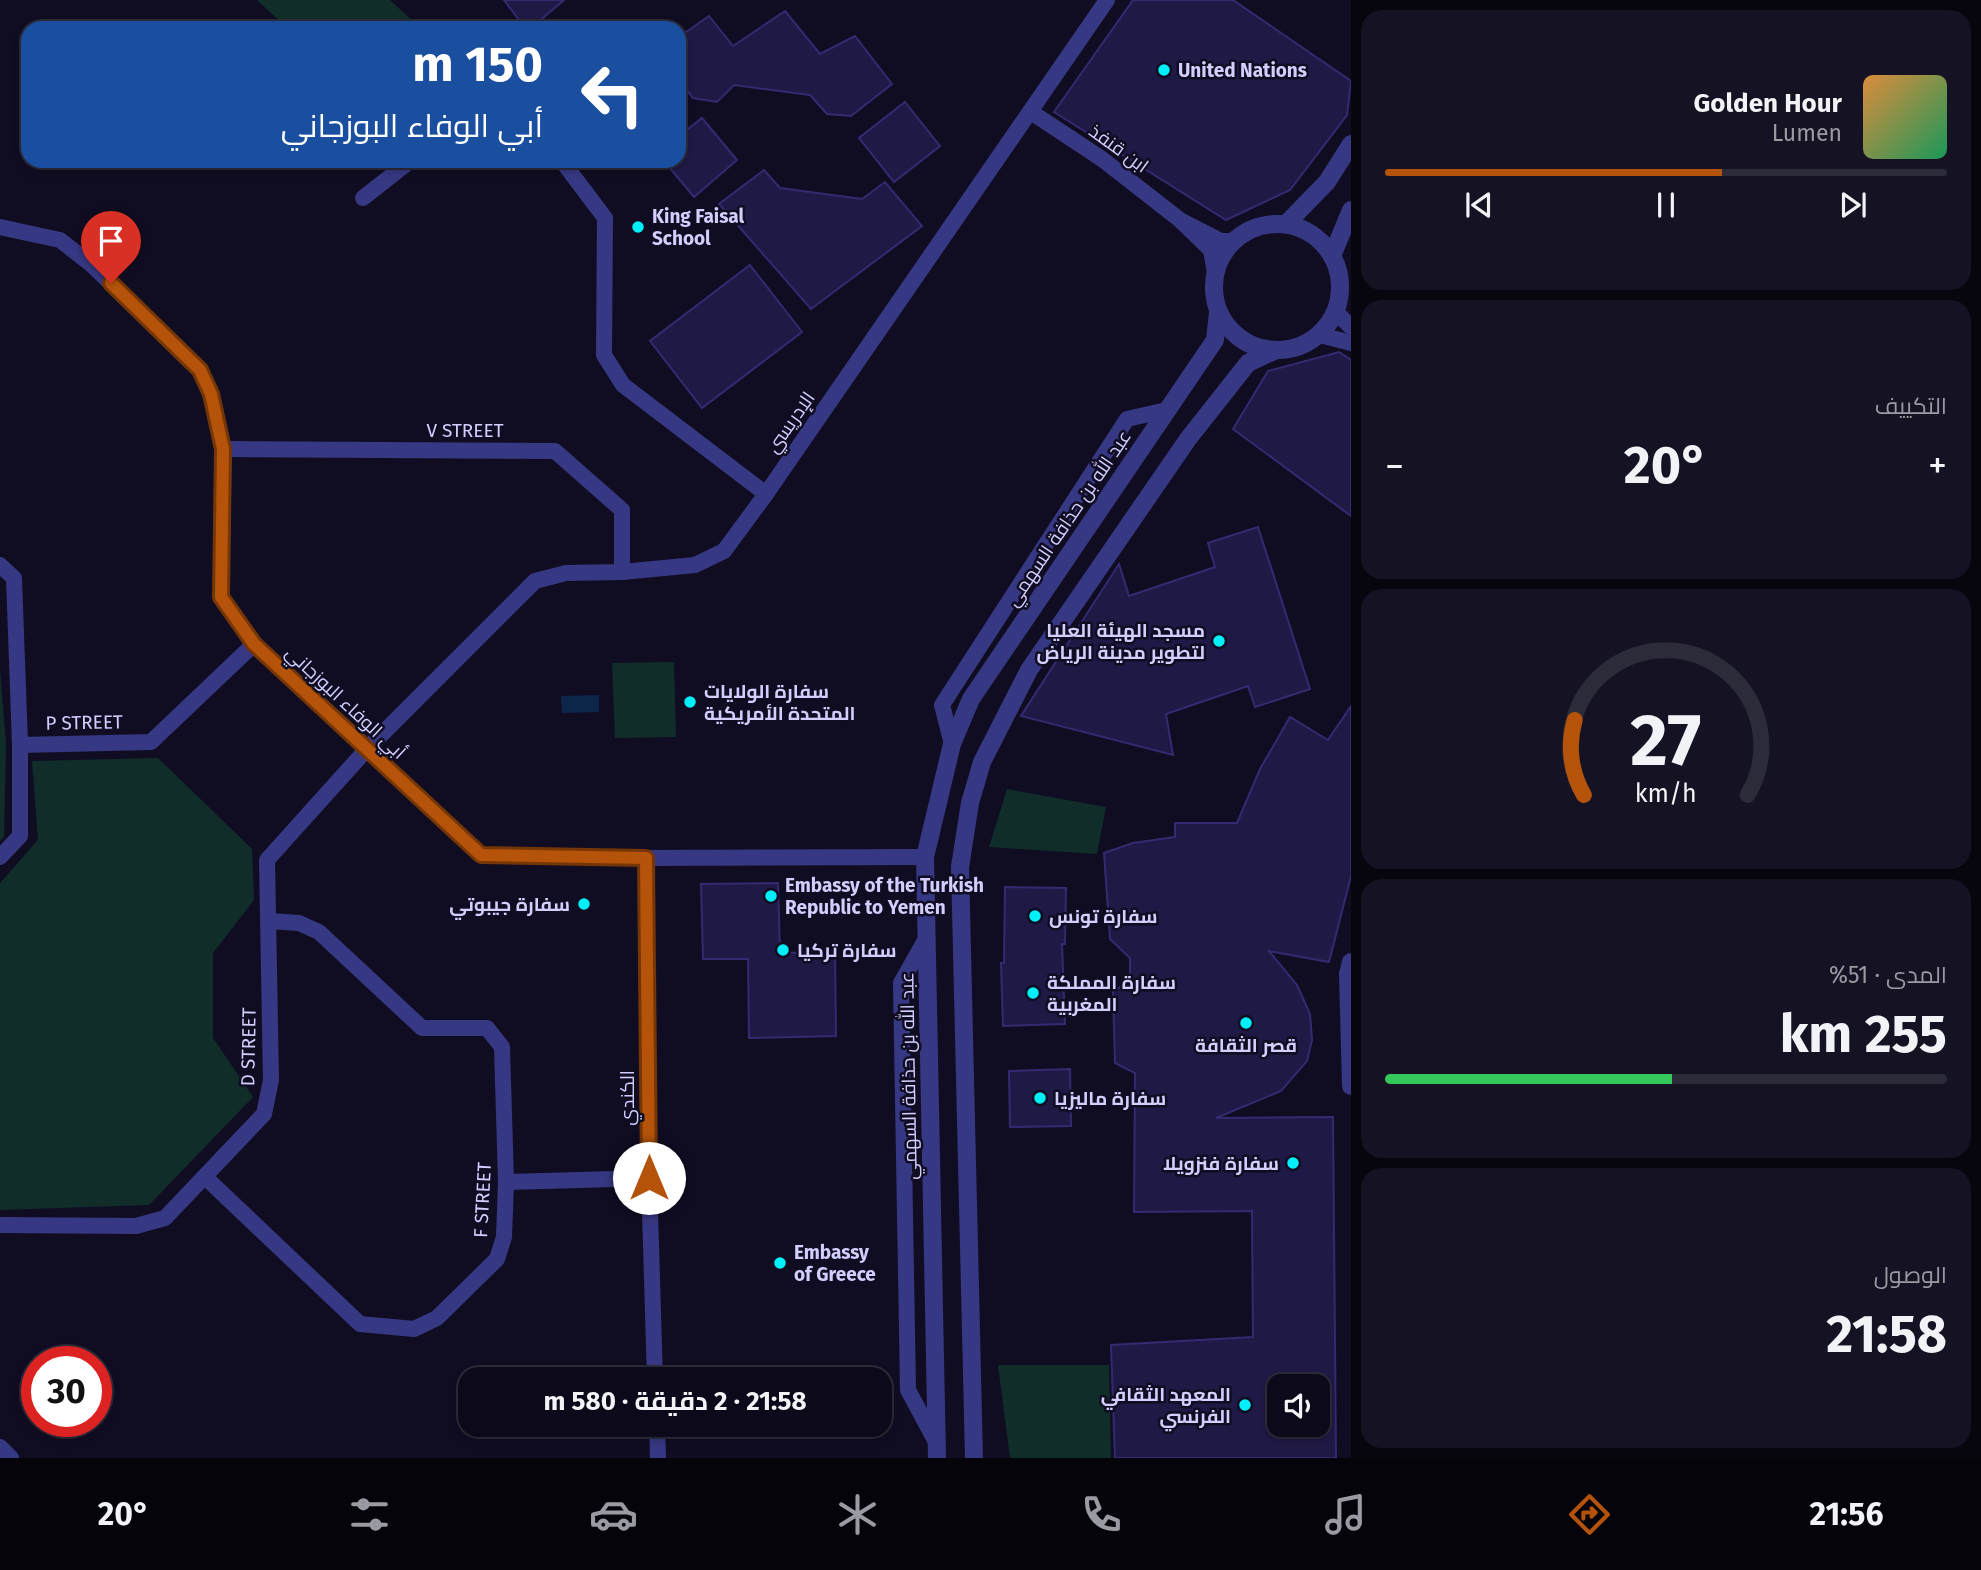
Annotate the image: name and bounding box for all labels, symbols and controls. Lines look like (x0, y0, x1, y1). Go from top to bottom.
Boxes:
text: 150 m (412, 35, 543, 94)
icon: left (567, 49, 658, 140)
place label: United Nations (1178, 59, 1307, 82)
marker: United Nations (1156, 62, 1172, 78)
text: Golden Hour (1694, 88, 1842, 119)
text: أبي الوفاء البوزجاني (281, 107, 543, 145)
street label: ابن قنفذ (1084, 119, 1153, 178)
text: Lumen (1772, 119, 1842, 147)
icon: previous (1460, 186, 1498, 224)
icon: pause (1647, 186, 1685, 224)
icon: next (1834, 186, 1872, 224)
place label: King Faisal School (652, 205, 744, 250)
pin (81, 211, 141, 283)
marker: King Faisal School (630, 219, 646, 235)
icon: arrive (92, 222, 130, 260)
street label: الإدريسي (761, 387, 822, 459)
text: التكييف (1875, 392, 1947, 420)
street label: V STREET (426, 419, 504, 442)
street label: عبد الله بن حذافة السهمي (1000, 425, 1139, 613)
text: 20° (1624, 434, 1708, 497)
text: − (1385, 443, 1404, 489)
text: + (1928, 443, 1947, 489)
place label: مسجد الهيئة العليا لتطوير مدينة الرياض (1036, 619, 1205, 664)
marker: مسجد الهيئة العليا لتطوير مدينة الرياض (1211, 633, 1227, 649)
street label: أبي الوفاء البوزجاني (279, 641, 410, 766)
place label: سفارة الولايات المتحدة الأمريكية (704, 680, 855, 725)
marker: سفارة الولايات المتحدة الأمريكية (682, 694, 698, 710)
text: 27 (1631, 697, 1701, 784)
street label: P STREET (45, 710, 123, 735)
text: km/h (1635, 779, 1697, 809)
place label: Embassy of the Turkish Republic to Yemen (785, 874, 984, 919)
marker: Embassy of the Turkish Republic to Yemen (763, 888, 779, 904)
place label: سفارة جيبوتي (449, 893, 570, 920)
marker: سفارة جيبوتي (576, 896, 592, 912)
place label: سفارة تونس (1049, 905, 1158, 928)
marker: سفارة تونس (1027, 908, 1043, 924)
place label: سفارة تركيا (797, 939, 897, 962)
marker: سفارة تركيا (775, 942, 791, 958)
text: المدى · 51% (1829, 961, 1947, 989)
place label: سفارة المملكة المغربية (1047, 971, 1176, 1016)
street label: عبد الله بن حذافة السهمي (894, 972, 925, 1180)
marker: سفارة المملكة المغربية (1025, 985, 1041, 1001)
text: 255 km (1780, 1003, 1947, 1066)
street label: D STREET (236, 1007, 261, 1087)
marker: قصر الثقافة (1238, 1015, 1254, 1031)
place label: قصر الثقافة (1195, 1034, 1297, 1057)
street label: الكندي (616, 1070, 642, 1126)
place label: سفارة ماليزيا (1054, 1087, 1166, 1110)
marker: سفارة ماليزيا (1032, 1090, 1048, 1106)
position arrow (612, 1141, 686, 1215)
place label: سفارة فنزويلا (1163, 1152, 1279, 1175)
marker: سفارة فنزويلا (1285, 1155, 1301, 1171)
street label: F STREET (469, 1161, 496, 1238)
place label: Embassy of Greece (794, 1241, 876, 1286)
marker: Embassy of Greece (772, 1255, 788, 1271)
text: الوصول (1874, 1261, 1947, 1289)
text: 21:58 (1826, 1303, 1947, 1366)
speed limit sign: 30 (21, 1346, 112, 1437)
map controls (1267, 1374, 1330, 1437)
button: sound (1267, 1374, 1330, 1437)
place label: المعهد الثقافي الفرنسي (1101, 1383, 1231, 1432)
text: 21:58 · 2 دقيقة · 580 m (543, 1386, 807, 1417)
marker: المعهد الثقافي الفرنسي (1237, 1397, 1253, 1413)
icon: filters (345, 1490, 394, 1539)
icon: car (589, 1490, 638, 1539)
icon: climate (833, 1490, 882, 1539)
icon: phone (1077, 1490, 1126, 1539)
icon: music (1321, 1490, 1370, 1539)
icon: directions (1565, 1490, 1614, 1539)
text: 20° (98, 1495, 150, 1533)
text: 21:56 (1810, 1495, 1883, 1533)

